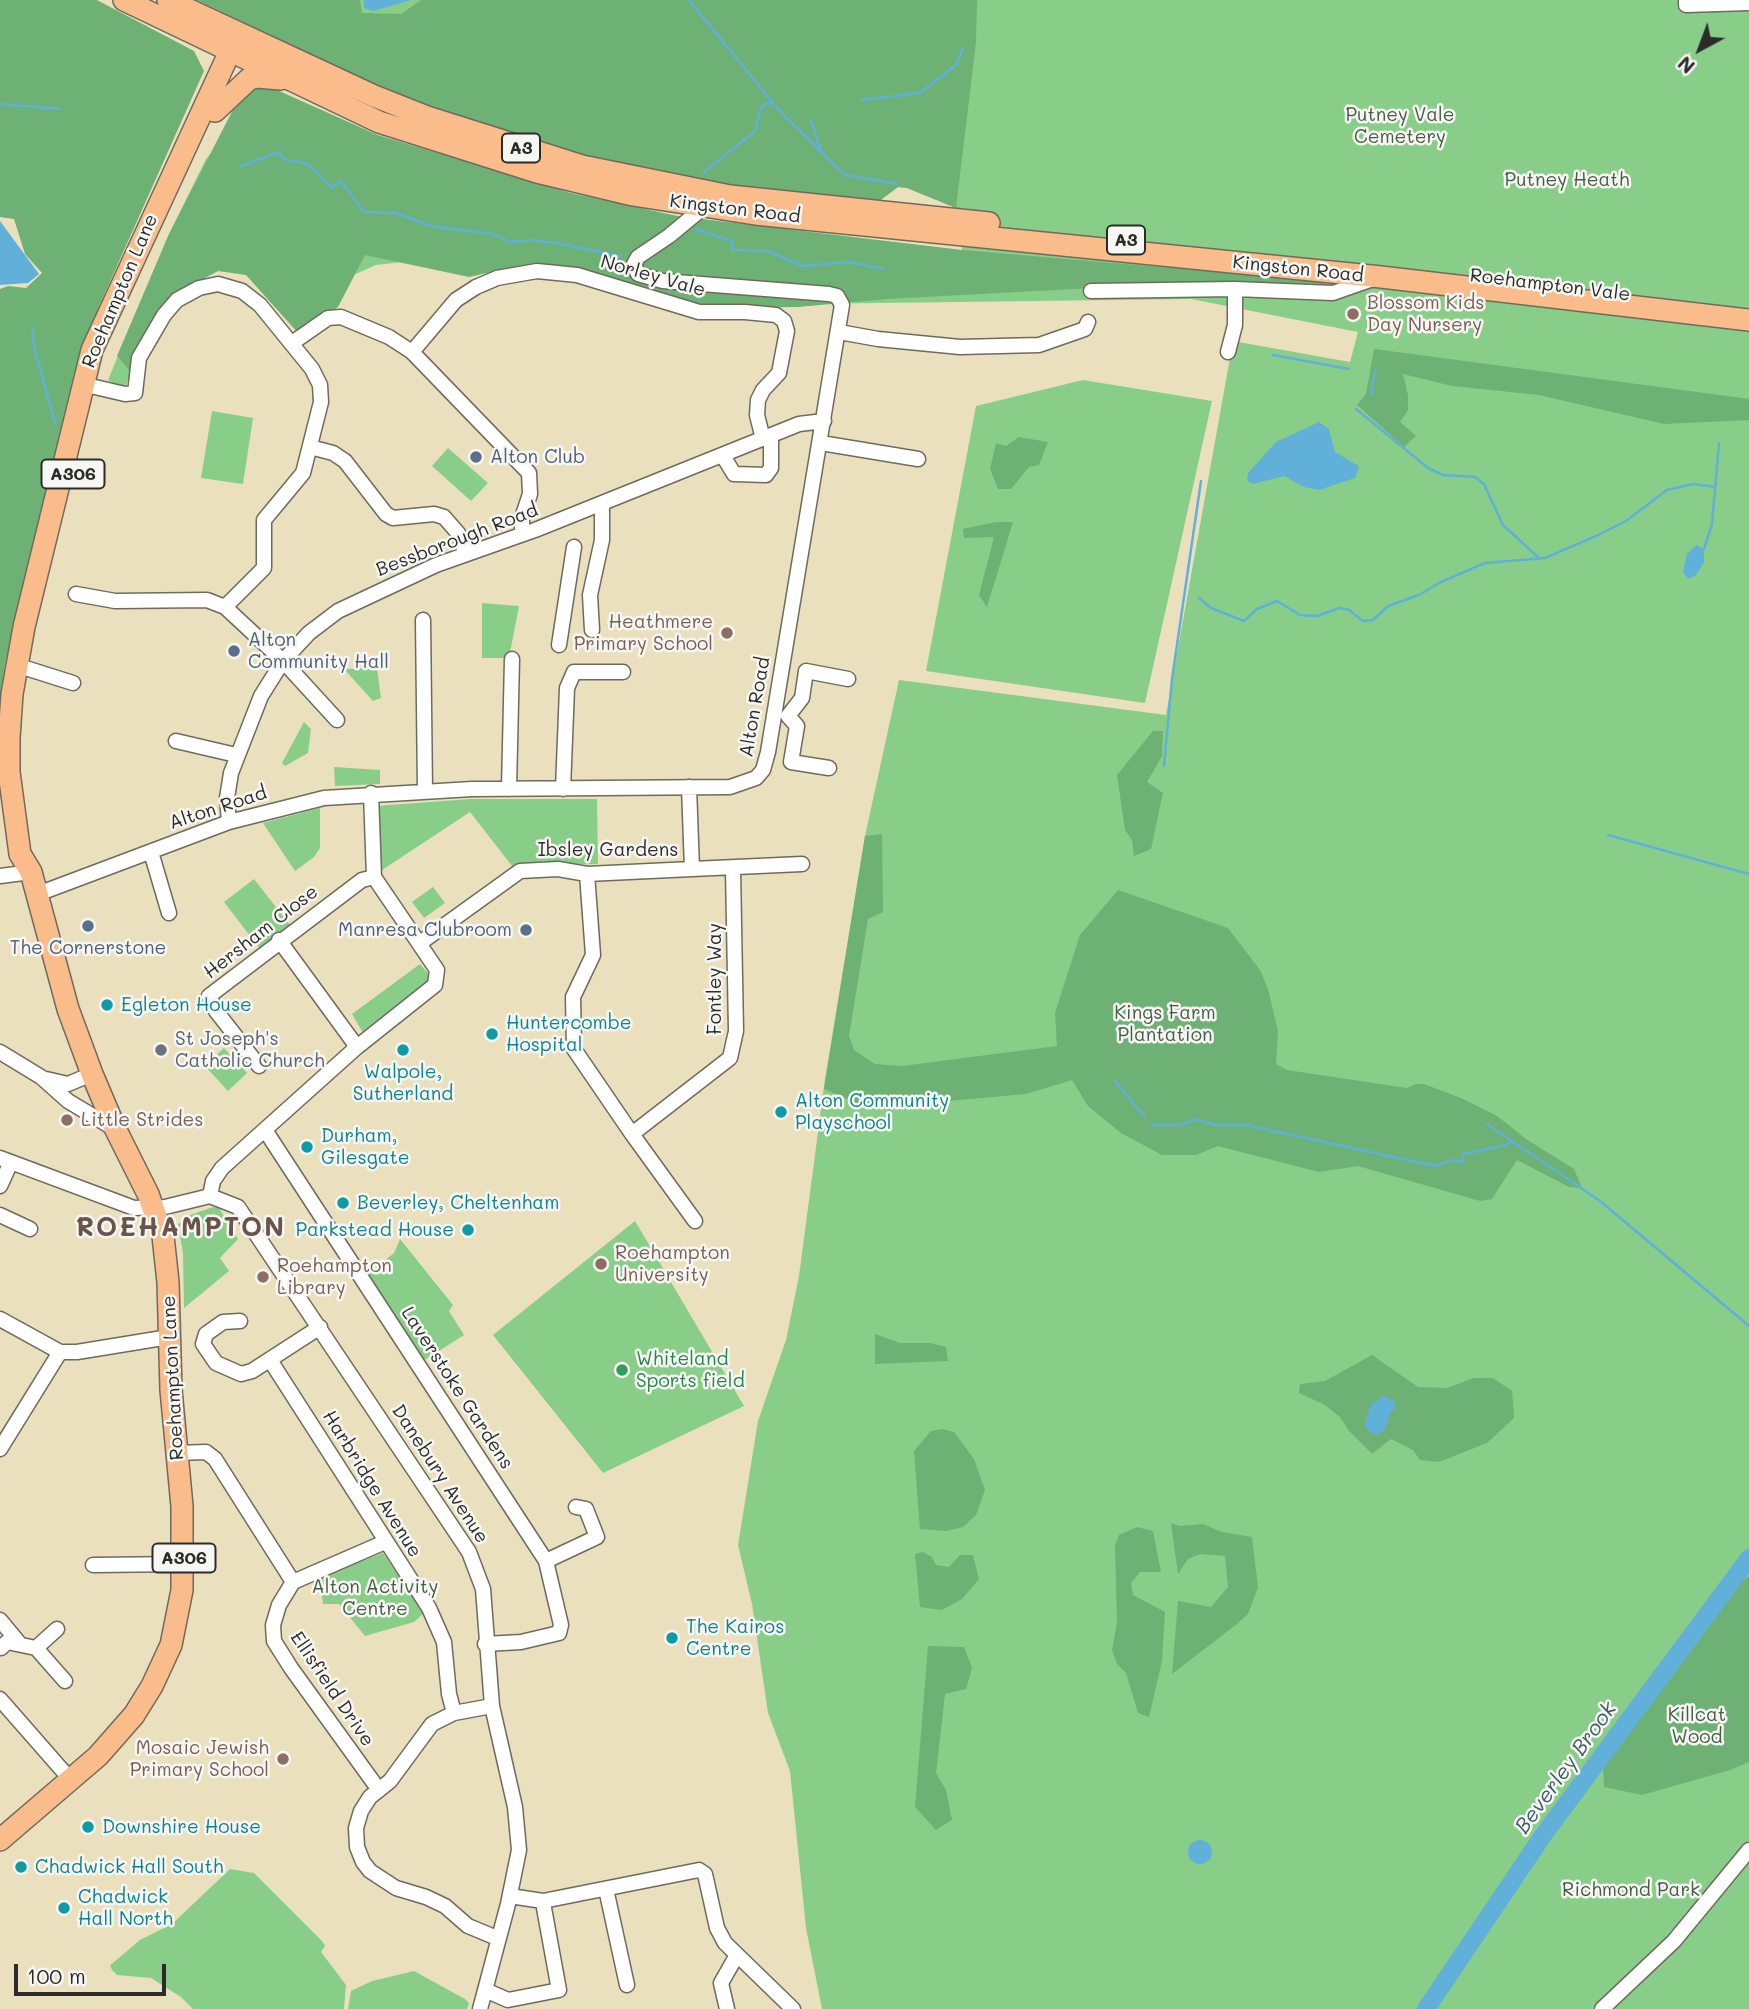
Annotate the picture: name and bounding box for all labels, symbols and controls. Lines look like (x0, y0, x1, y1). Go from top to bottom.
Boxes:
north arrow (1665, 14, 1735, 84)
text: N (1672, 51, 1700, 79)
park label: Putney Vale Cemetery (1345, 104, 1455, 148)
road number: A3 (502, 134, 540, 162)
park label: Putney Heath (1505, 169, 1629, 191)
street label: Kingston Road (668, 190, 802, 228)
street label: Roehampton Lane (77, 211, 163, 371)
road number: A3 (1107, 226, 1145, 254)
street label: Norley Vale (598, 250, 708, 302)
street label: Kingston Road (1231, 251, 1365, 287)
street label: Roehampton Vale (1468, 264, 1632, 306)
place label: Blossom Kids Day Nursery (1367, 292, 1484, 336)
marker: Blossom Kids Day Nursery (1345, 306, 1361, 322)
place label: Alton Club (490, 446, 585, 468)
marker: Alton Club (468, 449, 484, 465)
road number: A306 (42, 460, 104, 488)
street label: Bessborough Road (373, 499, 541, 581)
place label: Heathmere Primary School (574, 611, 713, 655)
marker: Heathmere Primary School (719, 625, 735, 641)
place label: Alton Community Hall (248, 629, 389, 673)
marker: Alton Community Hall (226, 643, 242, 659)
street label: Alton Road (735, 655, 775, 759)
street label: Alton Road (166, 781, 270, 835)
street label: Ibsley Gardens (537, 839, 679, 861)
street label: Hersham Close (199, 880, 323, 984)
marker: The Cornerstone (80, 918, 96, 934)
place label: Manresa Clubroom (338, 919, 512, 941)
marker: Manresa Clubroom (518, 922, 534, 938)
street label: Fontley Way (704, 923, 726, 1035)
place label: The Cornerstone (10, 937, 166, 959)
place label: Egleton House (121, 994, 252, 1016)
marker: Egleton House (99, 997, 115, 1013)
park label: Kings Farm Plantation (1114, 1002, 1216, 1046)
place label: Huntercombe Hospital (506, 1012, 632, 1056)
marker: Huntercombe Hospital (484, 1026, 500, 1042)
place label: St Joseph's Catholic Church (175, 1028, 325, 1072)
marker: St Joseph's Catholic Church (153, 1042, 169, 1058)
marker: Walpole, Sutherland (395, 1042, 411, 1058)
place label: Walpole, Sutherland (353, 1061, 453, 1105)
place label: Alton Community Playschool (795, 1090, 949, 1134)
marker: Alton Community Playschool (773, 1104, 789, 1120)
place label: Little Strides (81, 1109, 204, 1131)
marker: Little Strides (59, 1112, 75, 1128)
place label: Durham, Gilesgate (321, 1125, 410, 1169)
marker: Durham, Gilesgate (299, 1139, 315, 1155)
place label: Beverley, Cheltenham (357, 1192, 559, 1214)
marker: Beverley, Cheltenham (335, 1195, 351, 1211)
district label: ROEHAMPTON (77, 1212, 285, 1244)
place label: Parkstead House (295, 1219, 454, 1241)
marker: Parkstead House (460, 1222, 476, 1238)
place label: Roehampton University (615, 1242, 730, 1286)
place label: Roehampton Library (277, 1255, 392, 1299)
marker: Roehampton University (593, 1256, 609, 1272)
marker: Roehampton Library (255, 1269, 271, 1285)
street label: Roehampton Lane (157, 1295, 189, 1461)
street label: Laverstoke Gardens (396, 1303, 518, 1473)
place label: Whiteland Sports field (636, 1348, 745, 1392)
marker: Whiteland Sports field (614, 1362, 630, 1378)
street label: Danebury Avenue (387, 1400, 493, 1548)
street label: Harbridge Avenue (318, 1406, 426, 1562)
road number: A306 (152, 1544, 216, 1573)
park label: Alton Activity Centre (312, 1576, 438, 1620)
place label: The Kairos Centre (686, 1616, 784, 1660)
street label: Ellisfield Drive (285, 1627, 379, 1751)
marker: The Kairos Centre (664, 1630, 680, 1646)
water label: Beverley Brook (1510, 1697, 1622, 1839)
park label: Killcat Wood (1668, 1704, 1726, 1748)
place label: Mosaic Jewish Primary School (130, 1737, 269, 1781)
marker: Mosaic Jewish Primary School (275, 1751, 291, 1767)
place label: Downshire House (102, 1816, 261, 1838)
marker: Downshire House (80, 1819, 96, 1835)
place label: Chadwick Hall South (35, 1856, 223, 1878)
marker: Chadwick Hall South (13, 1859, 29, 1875)
park label: Richmond Park (1562, 1879, 1700, 1901)
place label: Chadwick Hall North (78, 1886, 173, 1930)
marker: Chadwick Hall North (56, 1900, 72, 1916)
scale bar (18, 1950, 170, 1994)
text: 100 m (27, 1962, 86, 1989)

